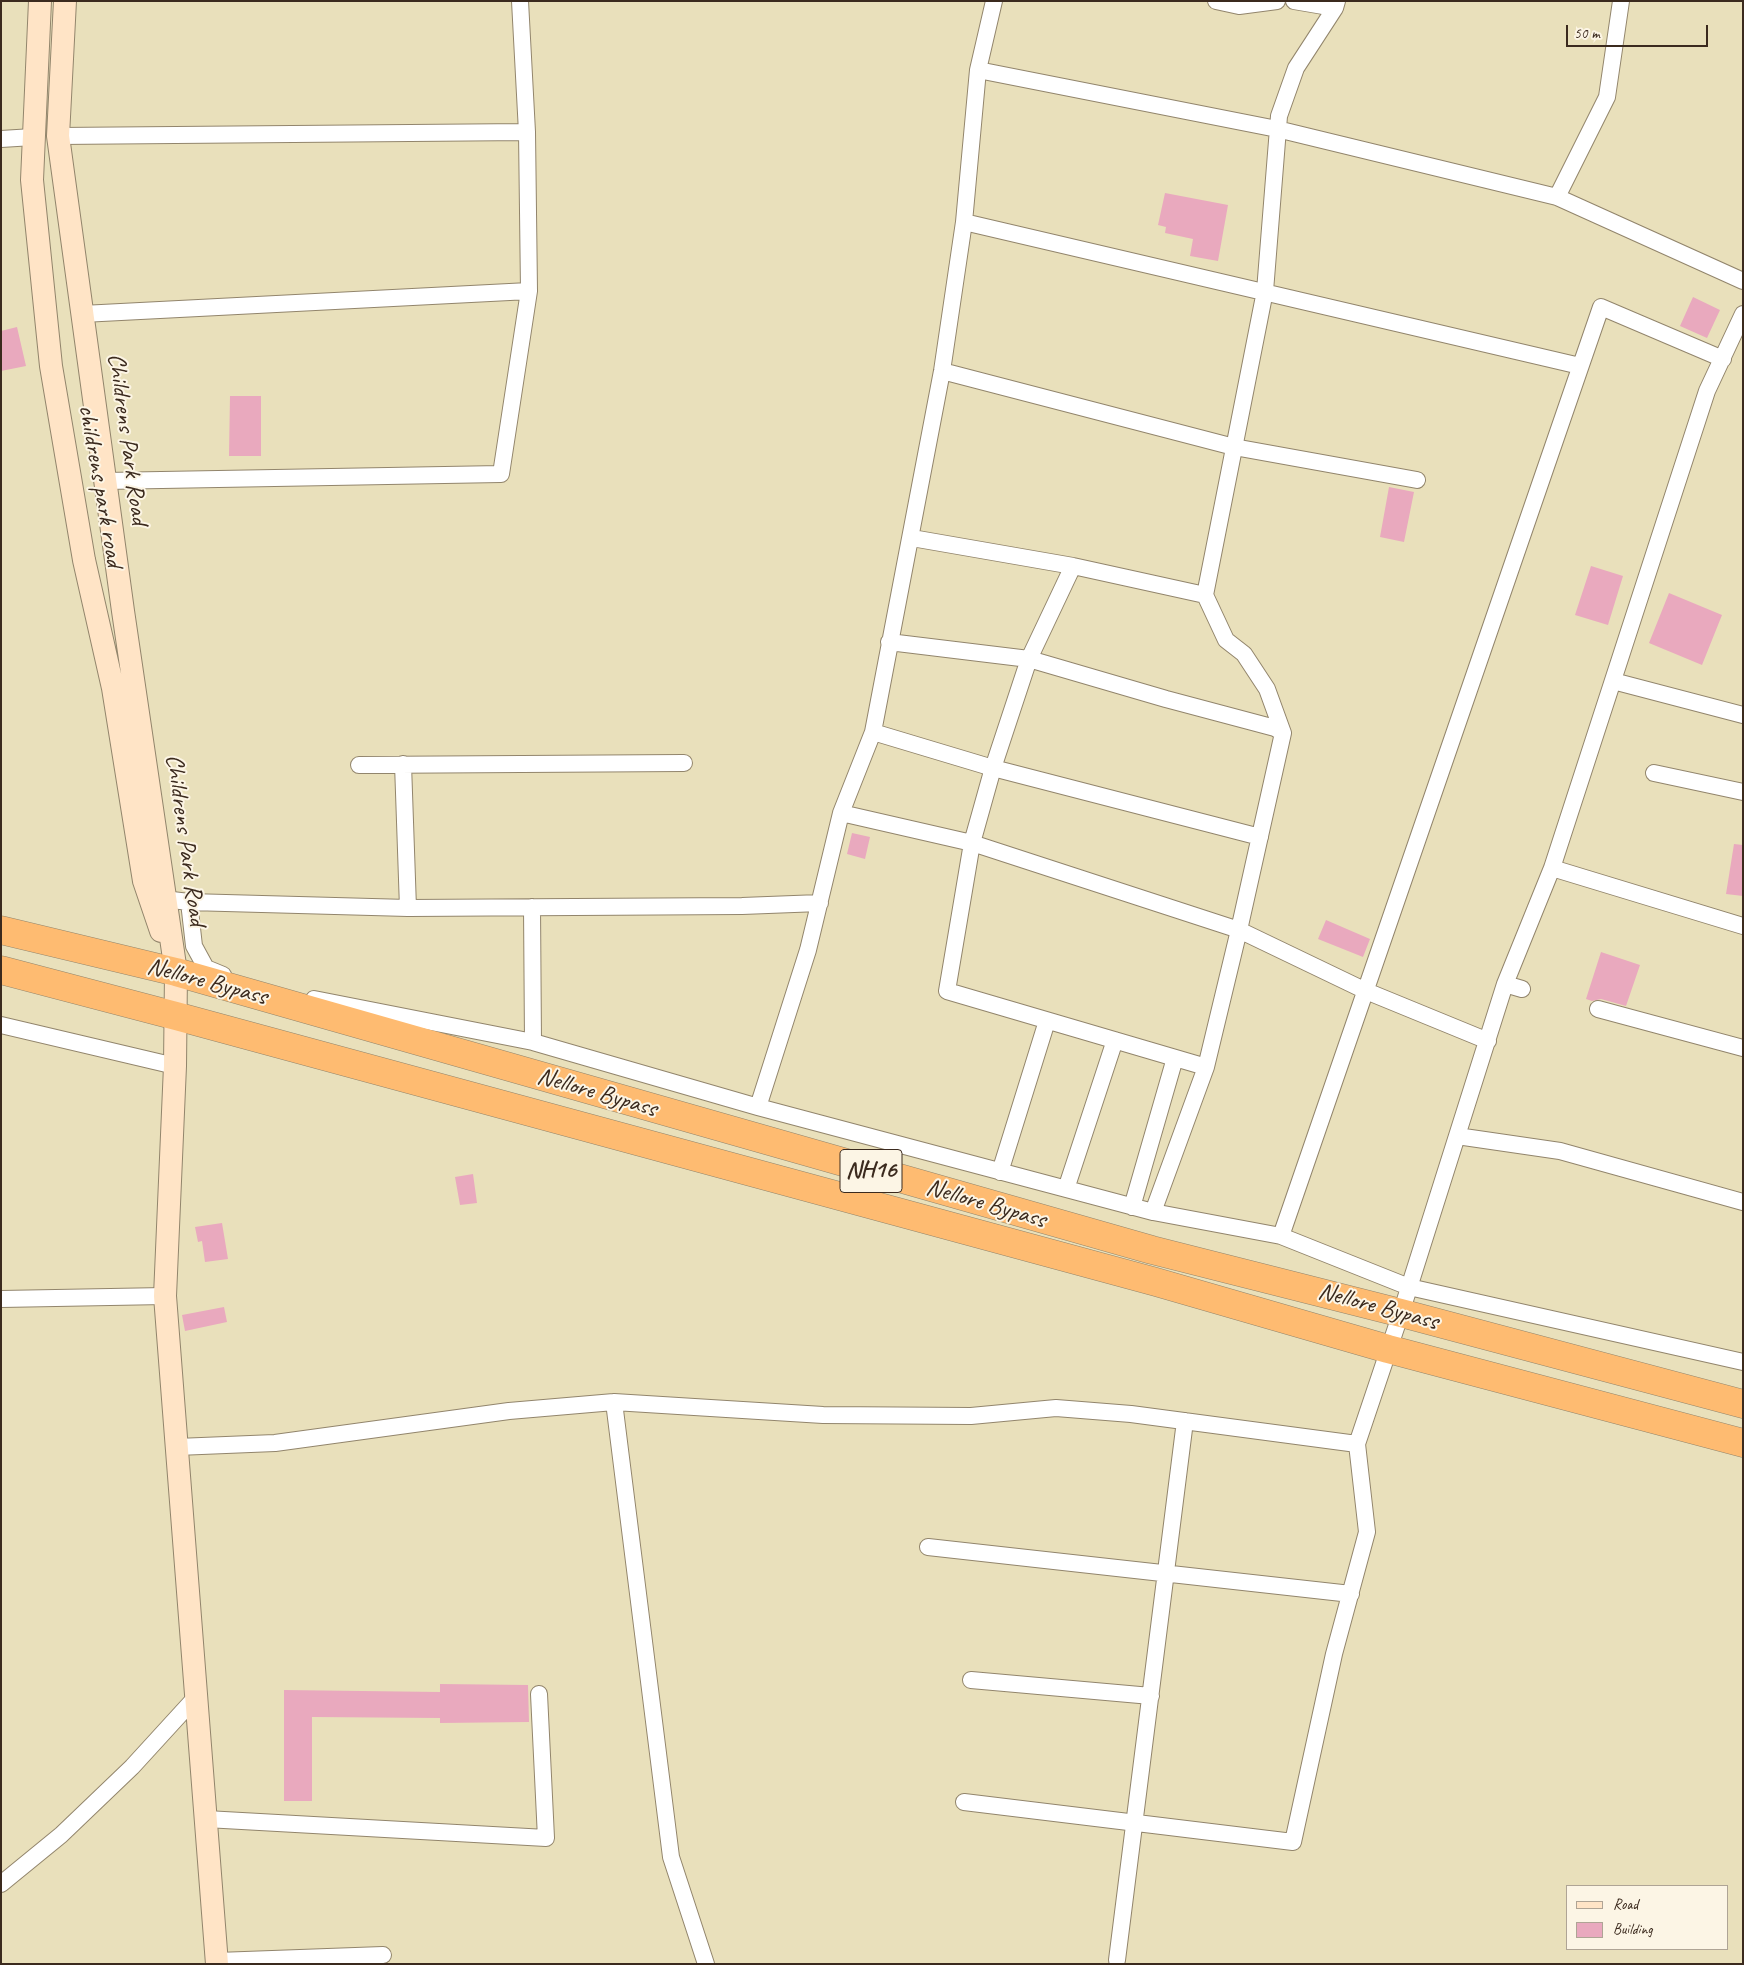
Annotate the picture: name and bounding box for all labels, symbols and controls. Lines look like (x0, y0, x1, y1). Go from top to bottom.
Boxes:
scale bar (1569, 15, 1712, 47)
text: 50 m (1574, 24, 1600, 43)
street label: Childrens Park Road (100, 351, 154, 527)
street label: childrens park road (71, 403, 129, 569)
street label: Childrens Park Road (158, 752, 212, 928)
street label: Nellore Bypass (144, 952, 270, 1012)
street label: Nellore Bypass (534, 1062, 660, 1124)
road number: NH16 (840, 1150, 902, 1192)
street label: Nellore Bypass (923, 1173, 1049, 1235)
street label: Nellore Bypass (1315, 1277, 1441, 1337)
legend (1566, 1885, 1729, 1950)
text: Road (1613, 1895, 1638, 1914)
text: Building (1613, 1920, 1652, 1939)

